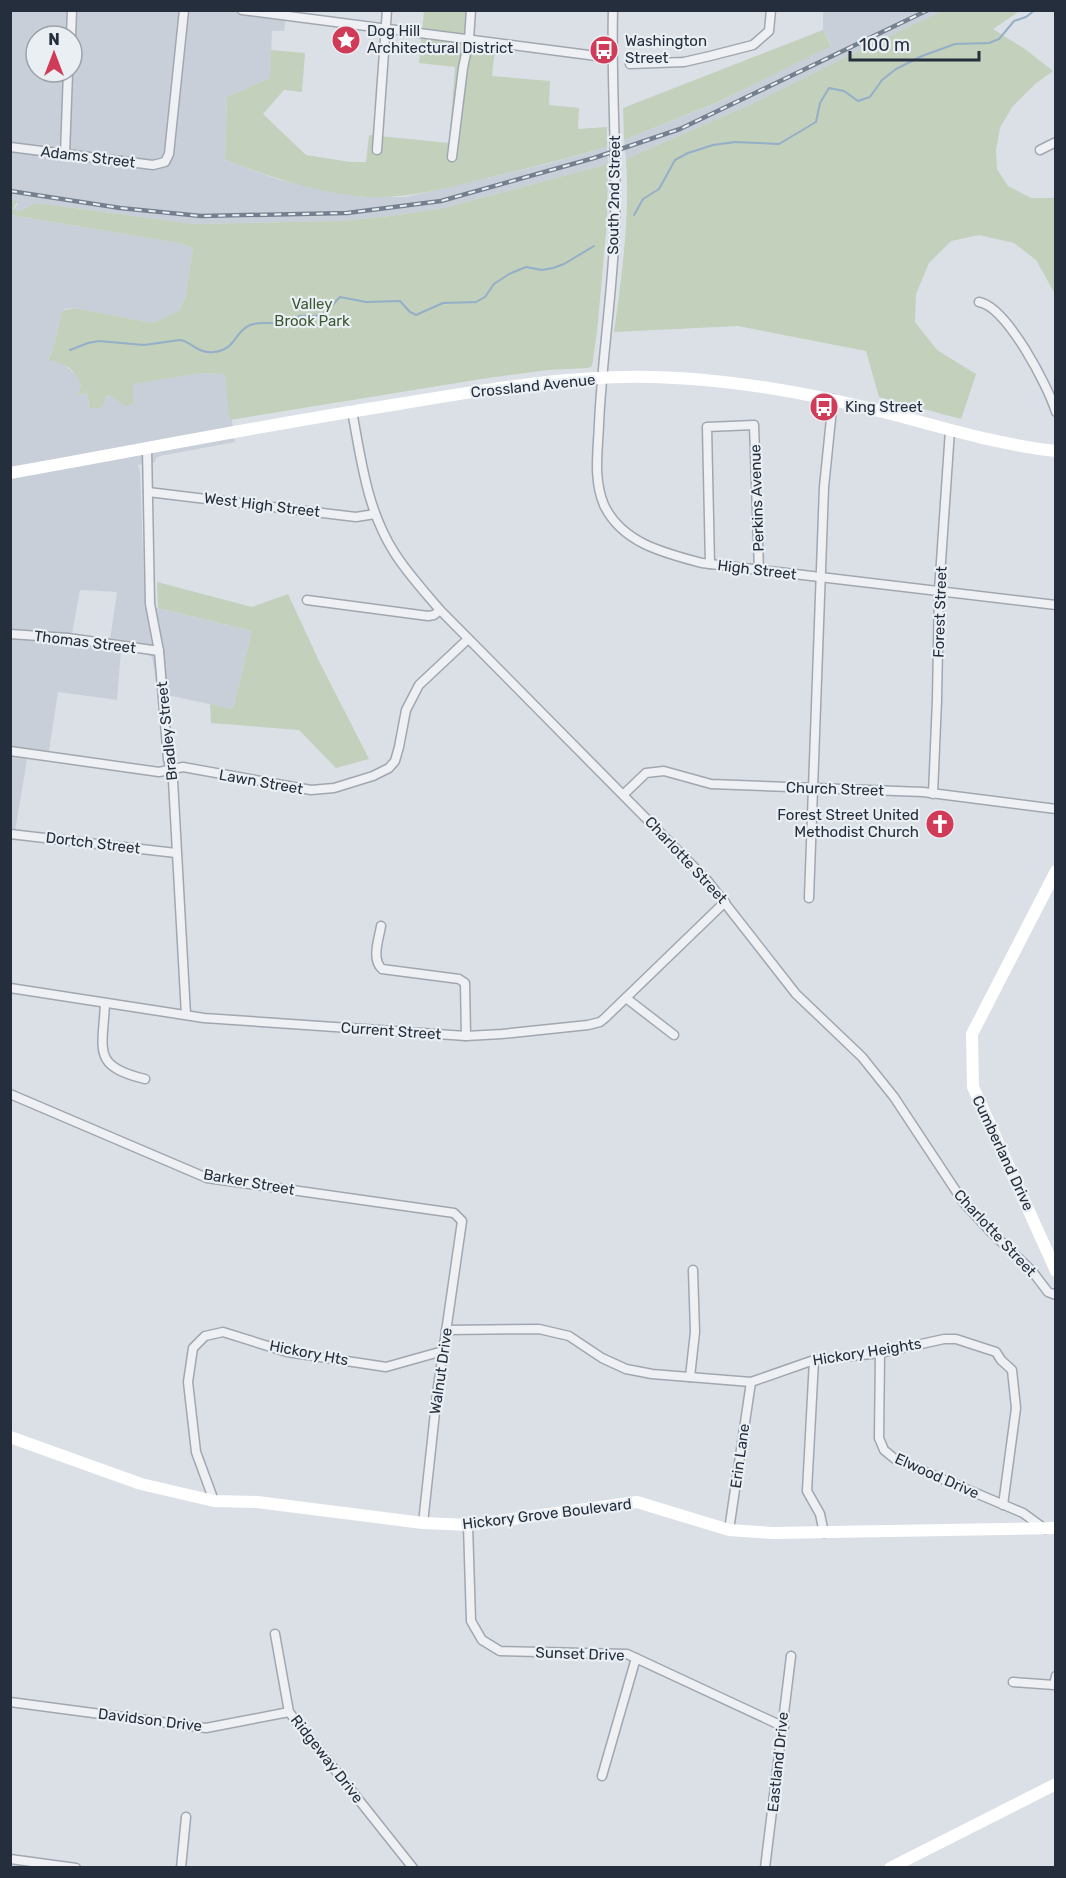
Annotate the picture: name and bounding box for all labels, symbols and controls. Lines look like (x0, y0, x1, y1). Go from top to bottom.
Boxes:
place label: Dog Hill Architectural District (367, 22, 513, 57)
north arrow (24, 24, 84, 84)
place icon: Dog Hill Architectural District (330, 24, 362, 56)
scale bar (850, 24, 979, 62)
text: N (48, 30, 60, 49)
place label: Washington Street (625, 32, 707, 67)
bus stop icon: Washington Street (588, 34, 620, 66)
text: 100 m (859, 34, 910, 56)
street label: South 2nd Street (604, 135, 624, 255)
street label: Adams Street (40, 142, 136, 172)
park label: Valley Brook Park (274, 295, 350, 330)
street label: Crossland Avenue (470, 371, 596, 401)
bus stop icon: King Street (808, 391, 840, 423)
place label: King Street (845, 398, 923, 416)
street label: Perkins Avenue (746, 444, 768, 552)
street label: West High Street (203, 489, 321, 521)
street label: High Street (716, 556, 798, 584)
street label: Forest Street (929, 566, 951, 658)
street label: Thomas Street (33, 627, 137, 657)
street label: Bradley Street (153, 680, 181, 781)
street label: Lawn Street (218, 766, 304, 798)
street label: Church Street (786, 778, 884, 800)
place label: Forest Street United Methodist Church (777, 806, 919, 841)
church icon: Forest Street United Methodist Church (924, 808, 956, 840)
street label: Charlotte Street (641, 813, 731, 907)
street label: Dortch Street (45, 828, 141, 858)
street label: Current Street (340, 1019, 442, 1043)
street label: Cumberland Drive (968, 1093, 1038, 1213)
street label: Barker Street (202, 1165, 296, 1199)
street label: Charlotte Street (950, 1186, 1040, 1280)
street label: Walnut Drive (426, 1326, 456, 1416)
street label: Hickory Heights (811, 1334, 923, 1370)
street label: Hickory Hts (268, 1337, 350, 1370)
street label: Erin Lane (727, 1422, 753, 1490)
street label: Elwood Drive (892, 1449, 982, 1503)
street label: Hickory Grove Boulevard (461, 1495, 633, 1533)
street label: Sunset Drive (535, 1643, 625, 1665)
street label: Davidson Drive (97, 1705, 203, 1735)
street label: Ridgeway Drive (287, 1711, 367, 1807)
street label: Eastland Drive (764, 1711, 792, 1813)

